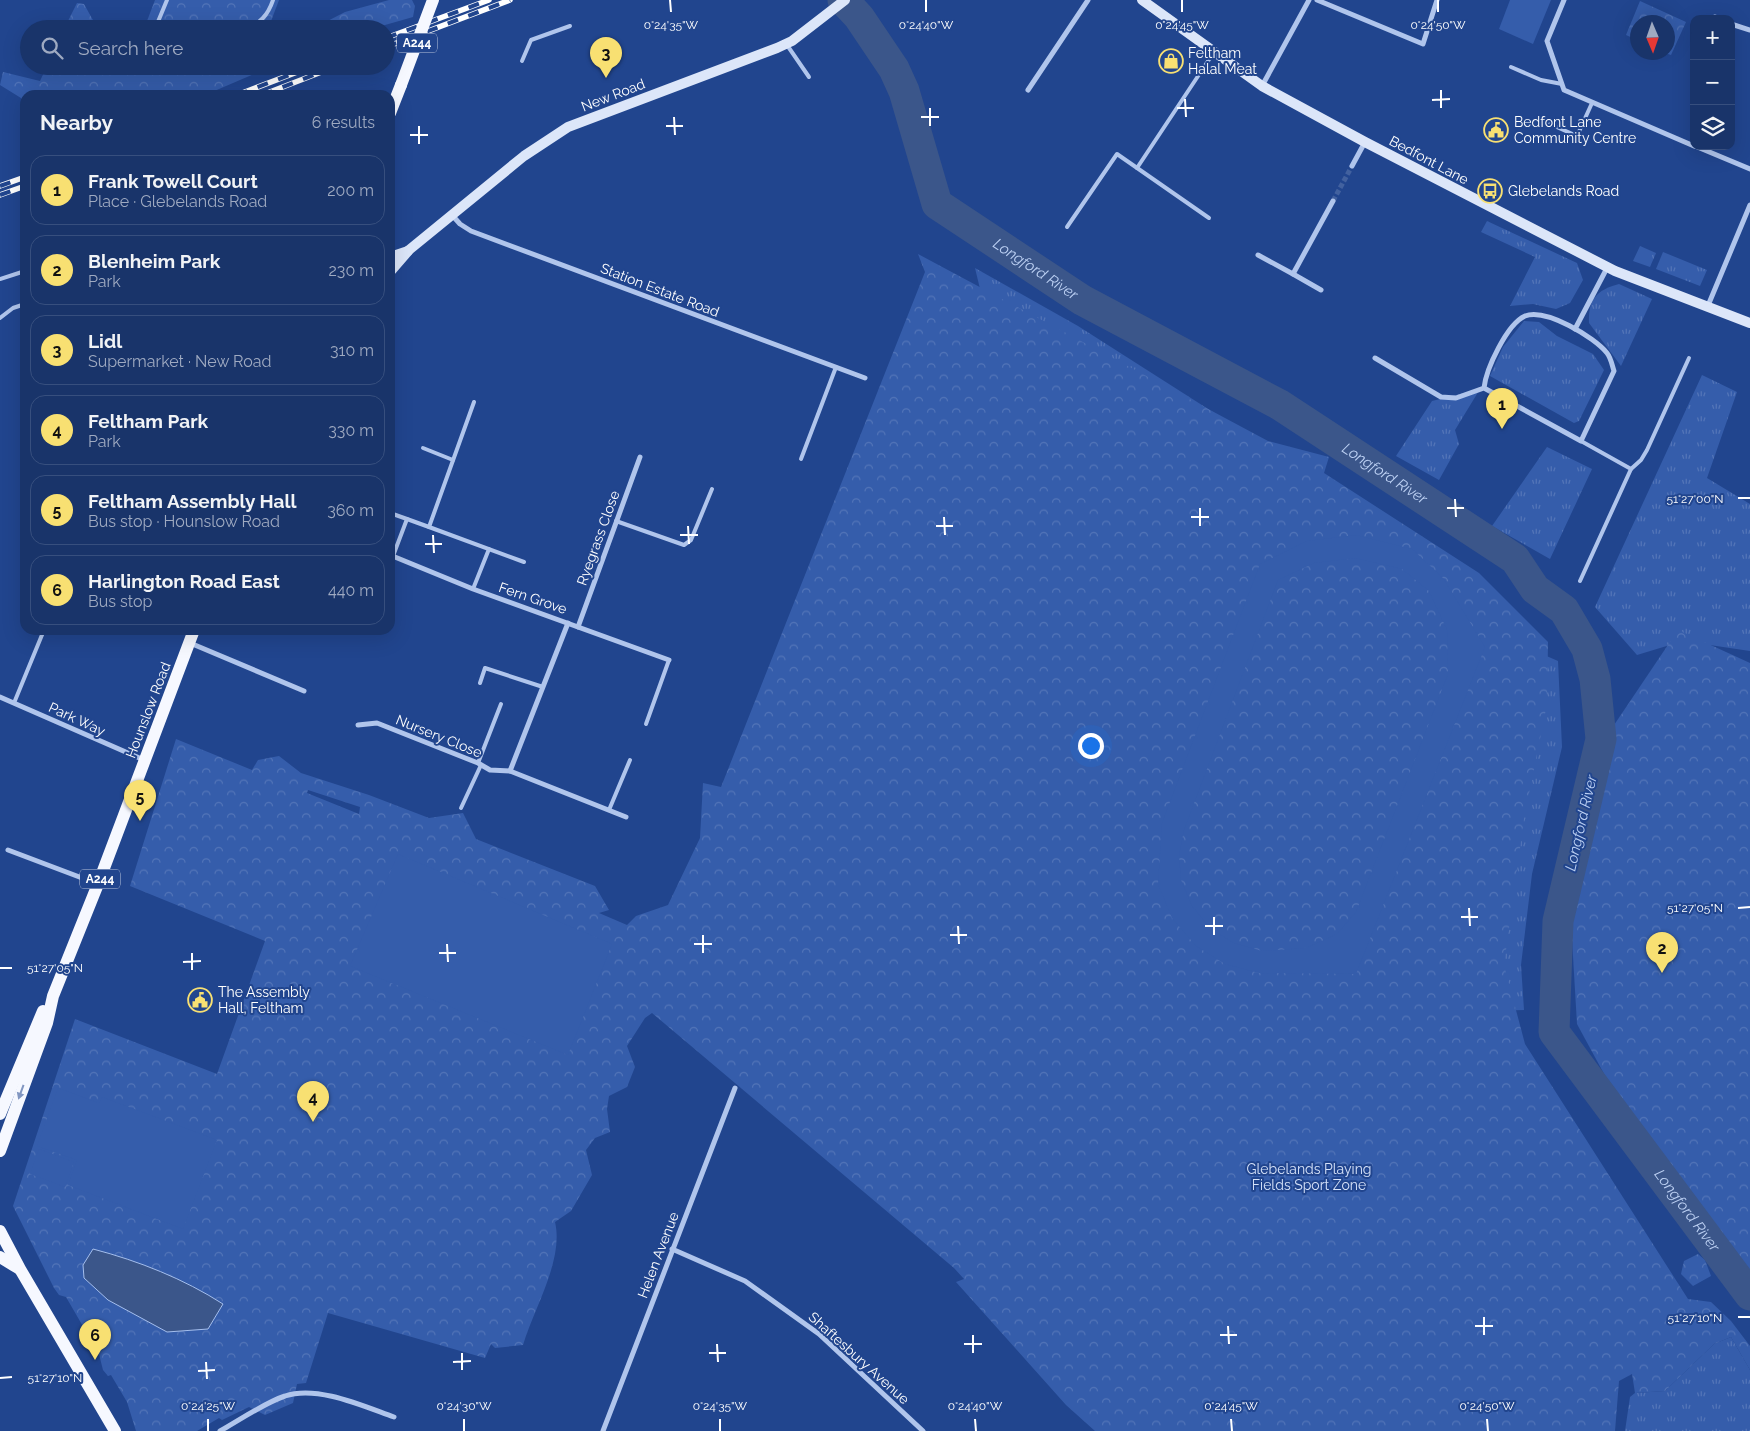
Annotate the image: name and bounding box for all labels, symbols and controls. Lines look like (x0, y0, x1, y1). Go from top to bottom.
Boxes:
north arrow (1630, 15, 1675, 60)
map controls (1690, 15, 1735, 150)
button: + (1690, 15, 1735, 60)
text: 0°24'35"W (644, 18, 699, 32)
text: 0°24'40"W (899, 18, 954, 32)
text: 0°24'45"W (1155, 18, 1209, 32)
text: 0°24'50"W (1410, 18, 1466, 32)
search box (20, 20, 395, 75)
icon: search (38, 34, 66, 62)
road number: A244 (397, 34, 437, 52)
text: Search here (78, 37, 184, 59)
pin: 3 (590, 37, 622, 78)
place label: Feltham Halal Meat (1188, 45, 1257, 77)
shop icon: Feltham Halal Meat (1158, 48, 1184, 74)
button: − (1690, 60, 1735, 105)
street label: New Road (579, 76, 647, 114)
button: layers (1690, 105, 1735, 150)
text: Nearby (40, 110, 113, 135)
text: 6 results (312, 113, 375, 132)
place label: Bedfont Lane Community Centre (1514, 114, 1636, 146)
public building icon: Bedfont Lane Community Centre (1483, 117, 1509, 143)
street label: Bedfont Lane (1387, 132, 1471, 188)
text: Frank Towell Court (88, 170, 258, 192)
bus stop icon: Glebelands Road (1477, 178, 1503, 204)
text: 1 (53, 181, 61, 200)
text: 200 m (327, 181, 374, 200)
place label: Glebelands Road (1508, 183, 1619, 199)
text: Place · Glebelands Road (88, 192, 267, 211)
water label: Longford River (990, 235, 1082, 304)
text: Blenheim Park (88, 250, 220, 272)
street label: Station Estate Road (598, 260, 722, 320)
text: 2 (52, 261, 62, 280)
text: 230 m (329, 261, 374, 280)
text: Park (88, 272, 121, 291)
text: Lidl (88, 330, 122, 352)
text: 3 (53, 341, 61, 360)
text: 310 m (330, 341, 374, 360)
text: Supermarket · New Road (88, 352, 271, 371)
pin: 1 (1486, 388, 1518, 429)
text: Feltham Park (88, 410, 208, 432)
text: 4 (52, 421, 62, 440)
text: 330 m (328, 421, 374, 440)
text: Park (88, 432, 121, 451)
water label: Longford River (1339, 439, 1431, 508)
street label: Ryegrass Close (573, 488, 623, 588)
text: Feltham Assembly Hall (88, 490, 297, 512)
text: 51°27'00"N (1667, 492, 1723, 506)
text: 5 (53, 501, 61, 520)
text: 360 m (327, 501, 374, 520)
text: Bus stop · Hounslow Road (88, 512, 280, 531)
text: Harlington Road East (88, 570, 280, 592)
street label: Fern Grove (497, 579, 569, 617)
text: 6 (52, 581, 62, 600)
text: 440 m (328, 581, 374, 600)
text: Bus stop (88, 592, 152, 611)
street label: Hounslow Road (122, 660, 174, 760)
street label: Park Way (46, 699, 108, 739)
street label: Nursery Close (394, 711, 484, 761)
your location (1078, 733, 1104, 759)
water label: Longford River (1561, 773, 1601, 873)
pin: 5 (124, 780, 156, 821)
road number: A244 (80, 870, 120, 889)
text: 51°27'05"N (1667, 901, 1723, 915)
pin: 2 (1646, 932, 1678, 973)
text: 51°27'05"N (27, 961, 83, 975)
place label: The Assembly Hall, Feltham (218, 984, 310, 1016)
public building icon: The Assembly Hall, Feltham (187, 987, 213, 1013)
pin: 4 (297, 1081, 329, 1122)
one-way arrow (17, 1085, 25, 1100)
park label: Glebelands Playing Fields Sport Zone (1247, 1161, 1371, 1193)
water label: Longford River (1651, 1166, 1724, 1256)
street label: Helen Avenue (634, 1210, 682, 1300)
street label: Shaftesbury Avenue (805, 1309, 913, 1407)
text: 51°27'10"N (1668, 1311, 1722, 1325)
pin: 6 (79, 1319, 111, 1360)
text: 51°27'10"N (28, 1371, 82, 1385)
text: 0°24'25"W (181, 1399, 236, 1413)
text: 0°24'30"W (436, 1399, 492, 1413)
text: 0°24'35"W (693, 1399, 748, 1413)
text: 0°24'40"W (948, 1399, 1003, 1413)
text: 0°24'45"W (1204, 1399, 1258, 1413)
text: 0°24'50"W (1459, 1399, 1515, 1413)

